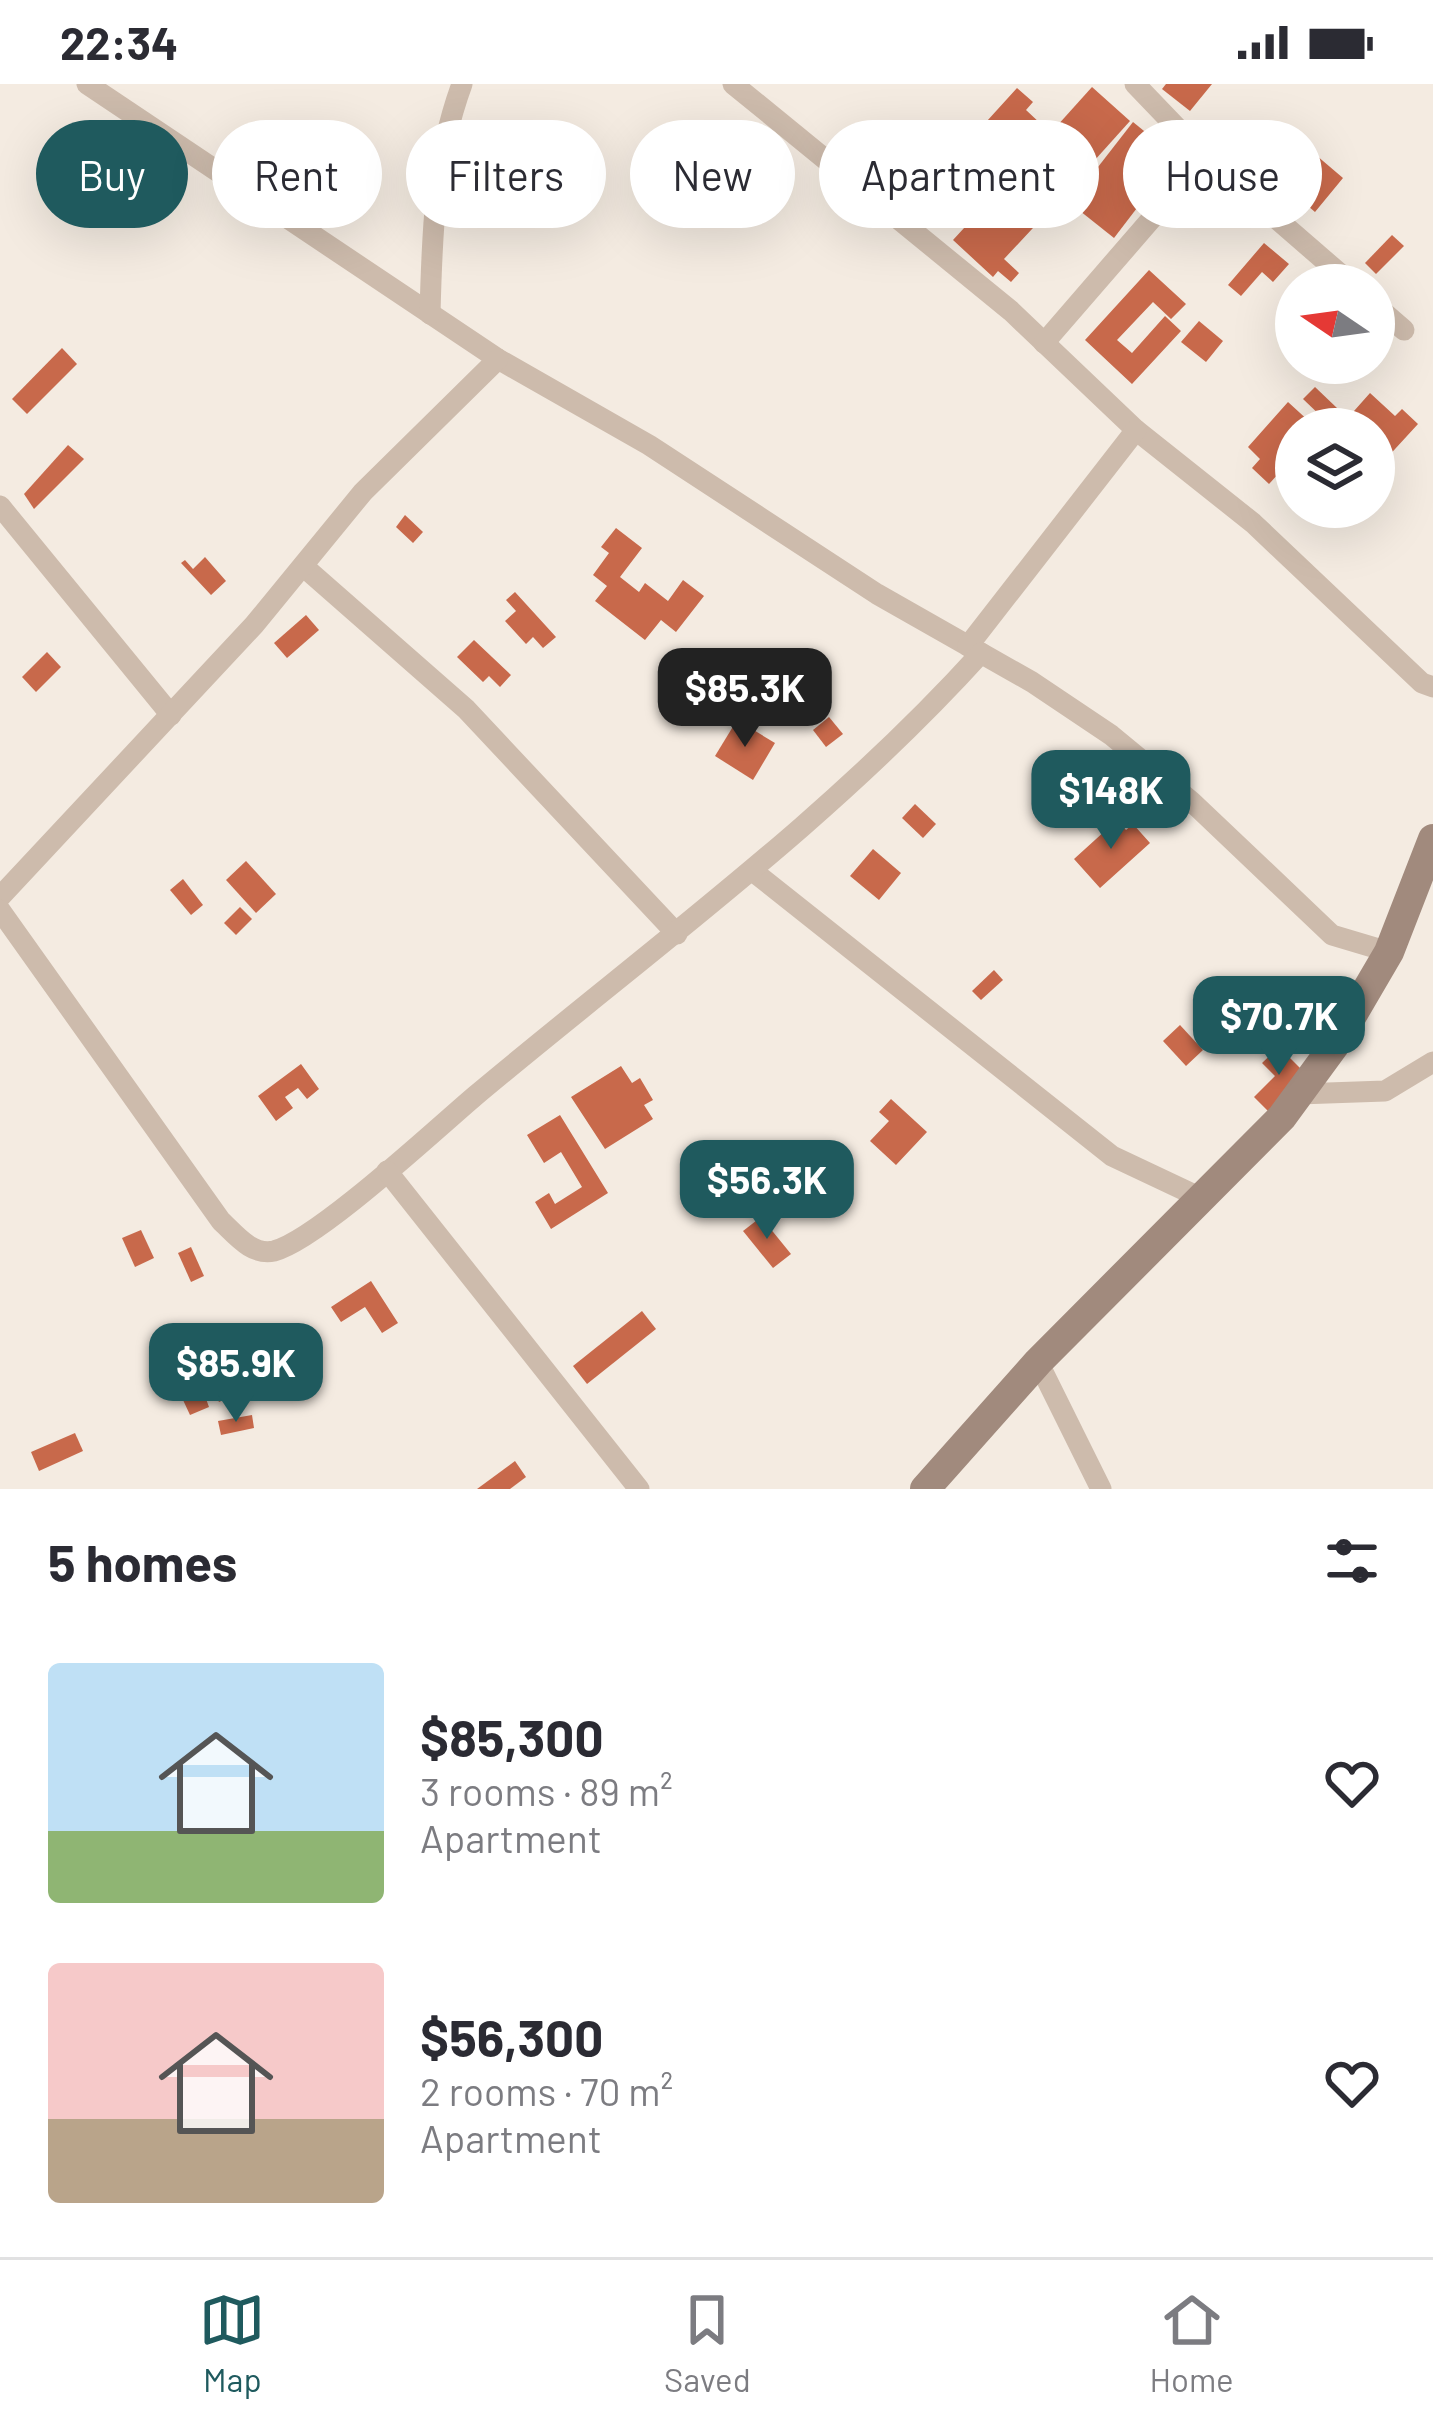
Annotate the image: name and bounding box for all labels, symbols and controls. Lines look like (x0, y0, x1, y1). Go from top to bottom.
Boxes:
text: 22:34 (60, 15, 178, 69)
chip: Buy (36, 120, 188, 228)
chip: Rent (212, 120, 382, 228)
chip: Filters (406, 120, 606, 228)
chip: New (630, 120, 795, 228)
chip: Apartment (819, 120, 1099, 228)
chip: House (1123, 120, 1322, 228)
north arrow (1275, 264, 1395, 384)
map controls (1275, 264, 1395, 528)
button: layers (1275, 408, 1395, 528)
pin: $85.3K (647, 648, 843, 750)
text: $85.3K (685, 663, 805, 710)
pin: $148K (1027, 750, 1195, 852)
text: $148K (1058, 765, 1164, 812)
pin: $70.7K (1181, 976, 1377, 1078)
text: $70.7K (1220, 991, 1338, 1038)
pin: $56.3K (669, 1140, 865, 1242)
text: $56.3K (707, 1155, 827, 1202)
pin: $85.9K (138, 1323, 334, 1425)
text: $85.9K (176, 1338, 296, 1385)
icon: filters (1319, 1528, 1385, 1594)
text: 5 homes (48, 1531, 237, 1592)
text: $85,300 (420, 1706, 603, 1767)
icon: home (144, 1711, 288, 1855)
icon: heart (1319, 1750, 1385, 1816)
text: 3 rooms · 89 m² (420, 1767, 673, 1814)
text: Apartment (420, 1814, 602, 1861)
text: $56,300 (420, 2006, 603, 2067)
icon: home (144, 2011, 288, 2155)
icon: heart (1319, 2050, 1385, 2116)
text: 2 rooms · 70 m² (420, 2067, 673, 2114)
text: Apartment (420, 2114, 602, 2161)
tab: Map (199, 2287, 265, 2399)
tab: Saved (664, 2287, 751, 2399)
tab: Home (1149, 2287, 1234, 2399)

